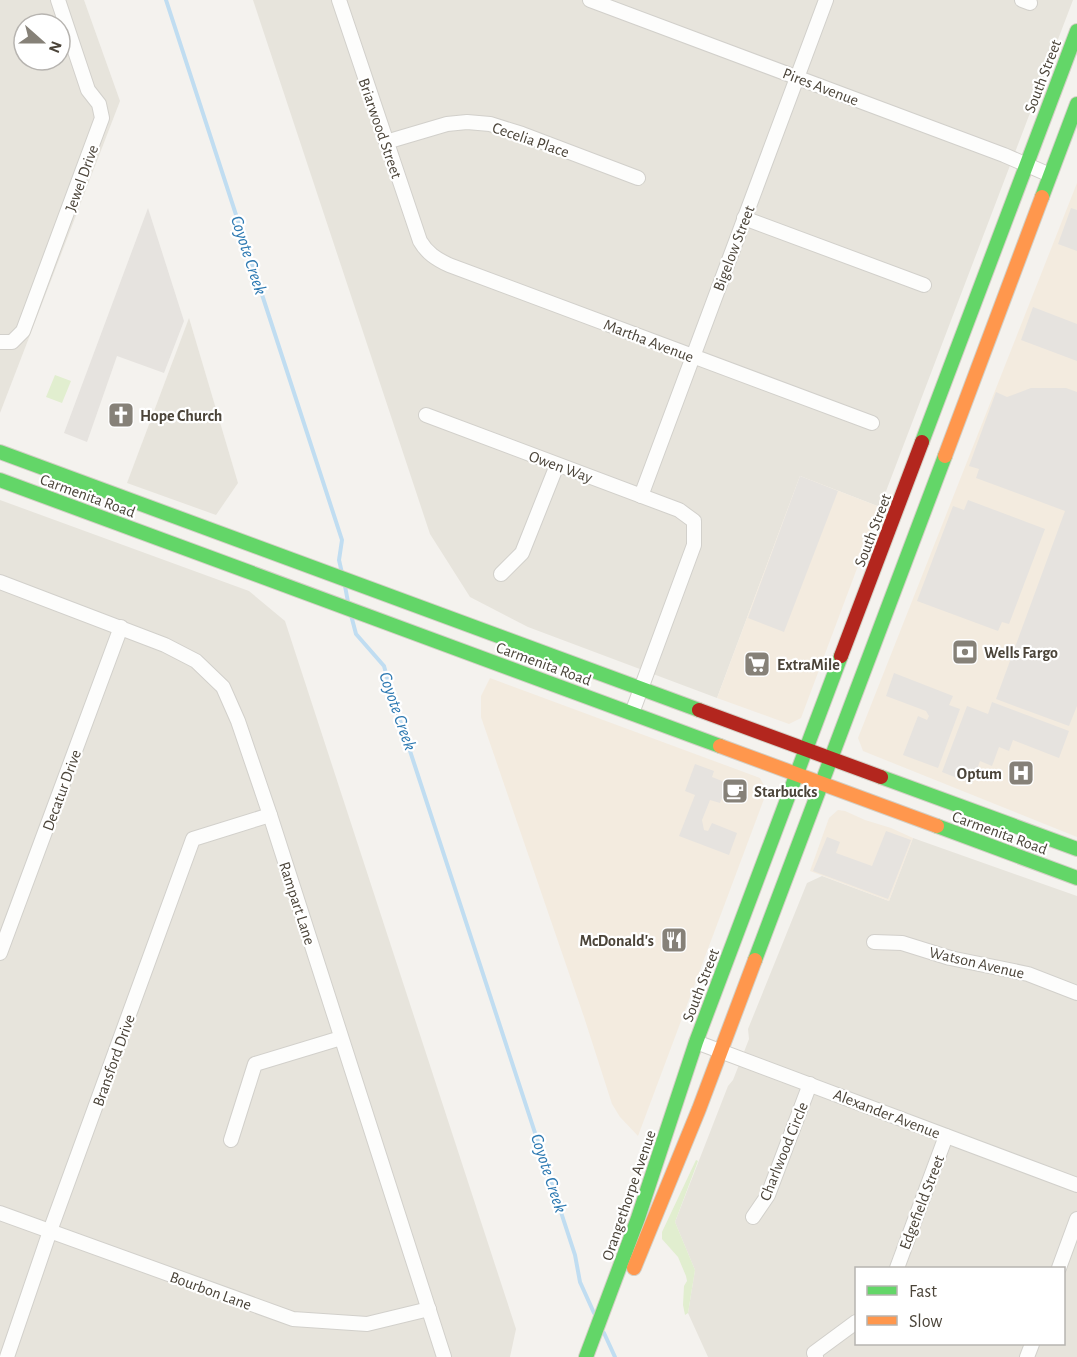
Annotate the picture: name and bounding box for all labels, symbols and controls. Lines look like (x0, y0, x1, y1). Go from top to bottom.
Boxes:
north arrow (12, 12, 72, 72)
street label: South Street (1022, 38, 1064, 115)
text: N (46, 39, 65, 55)
street label: Pires Avenue (780, 65, 861, 109)
street label: Briarwood Street (355, 76, 405, 181)
street label: Cecelia Place (490, 119, 571, 161)
street label: Jewel Drive (62, 143, 101, 214)
street label: Bigelow Street (710, 203, 758, 293)
water label: Coyote Creek (227, 214, 269, 297)
street label: Martha Avenue (601, 316, 696, 365)
church icon: Hope Church (106, 400, 136, 430)
place label: Hope Church (140, 408, 222, 424)
street label: Owen Way (526, 448, 595, 487)
street label: Carmenita Road (38, 471, 137, 521)
street label: South Street (852, 492, 894, 569)
bank icon: Wells Fargo (950, 637, 980, 667)
street label: Carmenita Road (494, 639, 593, 689)
place label: Wells Fargo (984, 645, 1058, 661)
supermarket icon: ExtraMile (742, 649, 772, 679)
place label: ExtraMile (777, 657, 840, 673)
water label: Coyote Creek (375, 670, 419, 753)
street label: Decatur Drive (40, 748, 84, 833)
hospital icon: Optum (1006, 758, 1036, 788)
place label: Optum (957, 766, 1002, 782)
cafe icon: Starbucks (720, 776, 750, 806)
place label: Starbucks (754, 784, 817, 800)
street label: Carmenita Road (950, 808, 1049, 858)
street label: Rampart Lane (276, 860, 318, 947)
restaurant icon: McDonald's (659, 925, 689, 955)
place label: McDonald's (579, 933, 654, 949)
street label: Watson Avenue (928, 944, 1026, 982)
street label: South Street (680, 947, 722, 1024)
street label: Bransford Drive (90, 1012, 138, 1108)
street label: Alexander Avenue (831, 1086, 942, 1142)
street label: Charlwood Circle (757, 1100, 811, 1203)
street label: Orangethorpe Avenue (599, 1128, 659, 1263)
water label: Coyote Creek (527, 1132, 569, 1215)
street label: Edgefield Street (897, 1153, 947, 1252)
legend (855, 1267, 1065, 1345)
street label: Bourbon Lane (168, 1269, 254, 1313)
text: Fast (909, 1283, 937, 1301)
text: Slow (909, 1313, 942, 1331)

